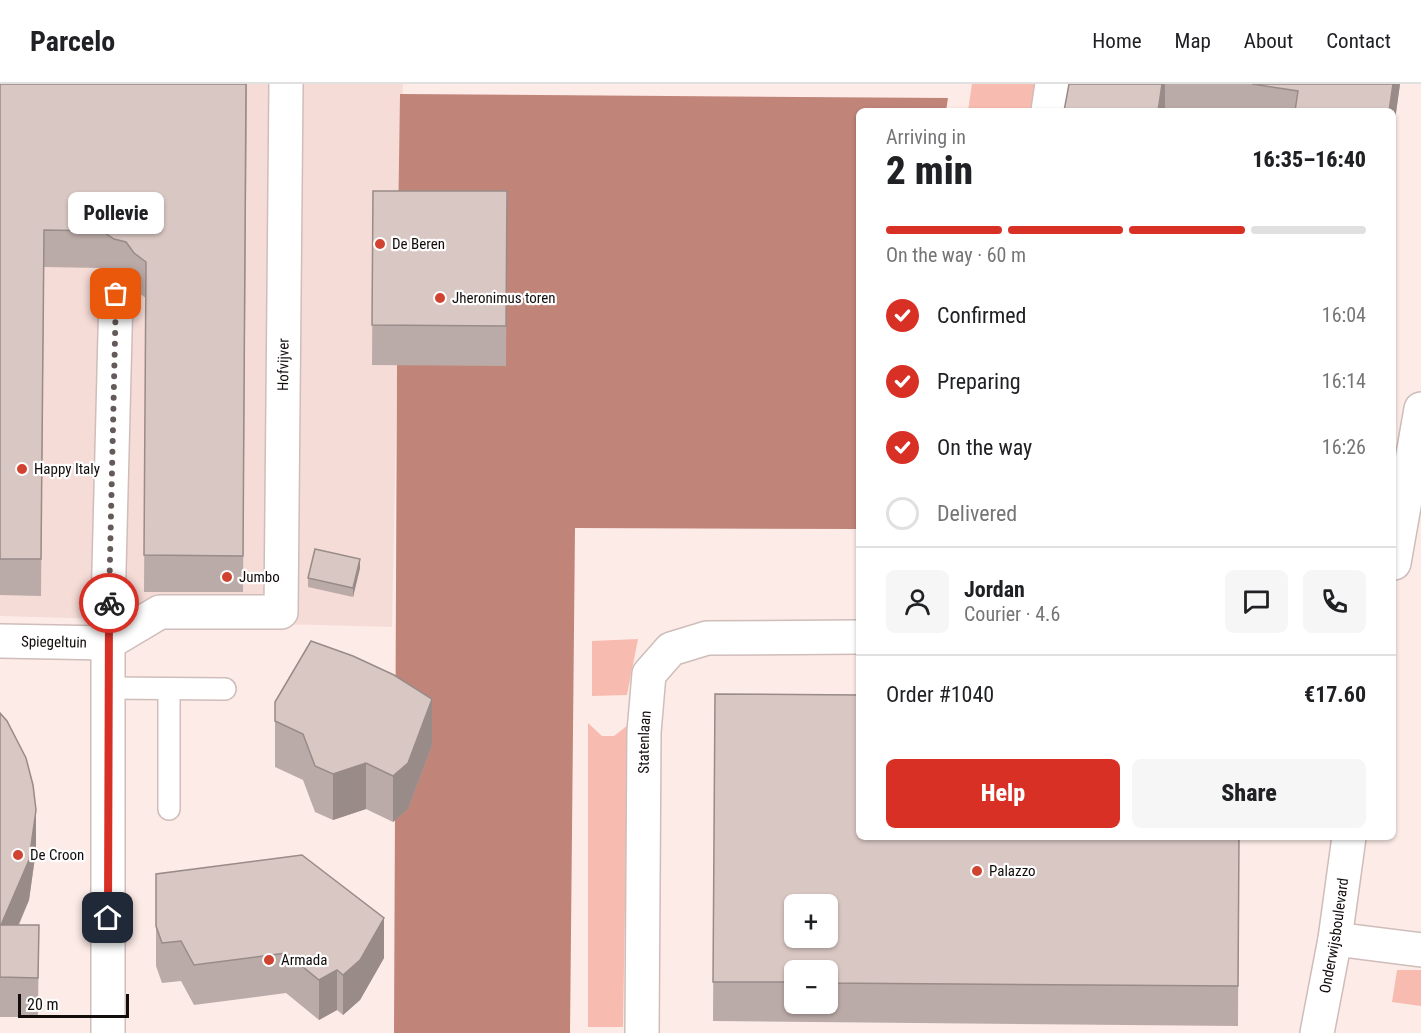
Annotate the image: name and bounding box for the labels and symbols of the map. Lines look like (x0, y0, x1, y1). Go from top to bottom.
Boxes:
callout: Pollevie (68, 192, 164, 234)
place label: De Beren (392, 235, 445, 253)
marker: De Beren (373, 237, 387, 251)
pin (90, 268, 141, 319)
place label: Jheronimus toren (452, 289, 556, 307)
marker: Jheronimus toren (433, 291, 447, 305)
street label: Hofvijver (274, 338, 293, 391)
place label: Happy Italy (34, 460, 100, 478)
marker: Happy Italy (15, 462, 29, 476)
place label: Jumbo (239, 568, 280, 586)
marker: Jumbo (220, 570, 234, 584)
courier (79, 573, 139, 633)
street label: Spiegeltuin (21, 632, 87, 652)
street label: Statenlaan (635, 710, 655, 774)
place label: De Croon (30, 846, 84, 864)
marker: De Croon (11, 848, 25, 862)
place label: Palazzo (989, 862, 1036, 880)
marker: Palazzo (970, 864, 984, 878)
street label: Onderwijsboulevard (1316, 877, 1352, 995)
pin (82, 892, 133, 943)
place label: Armada (281, 951, 327, 969)
marker: Armada (262, 953, 276, 967)
scale bar (18, 991, 129, 1018)

